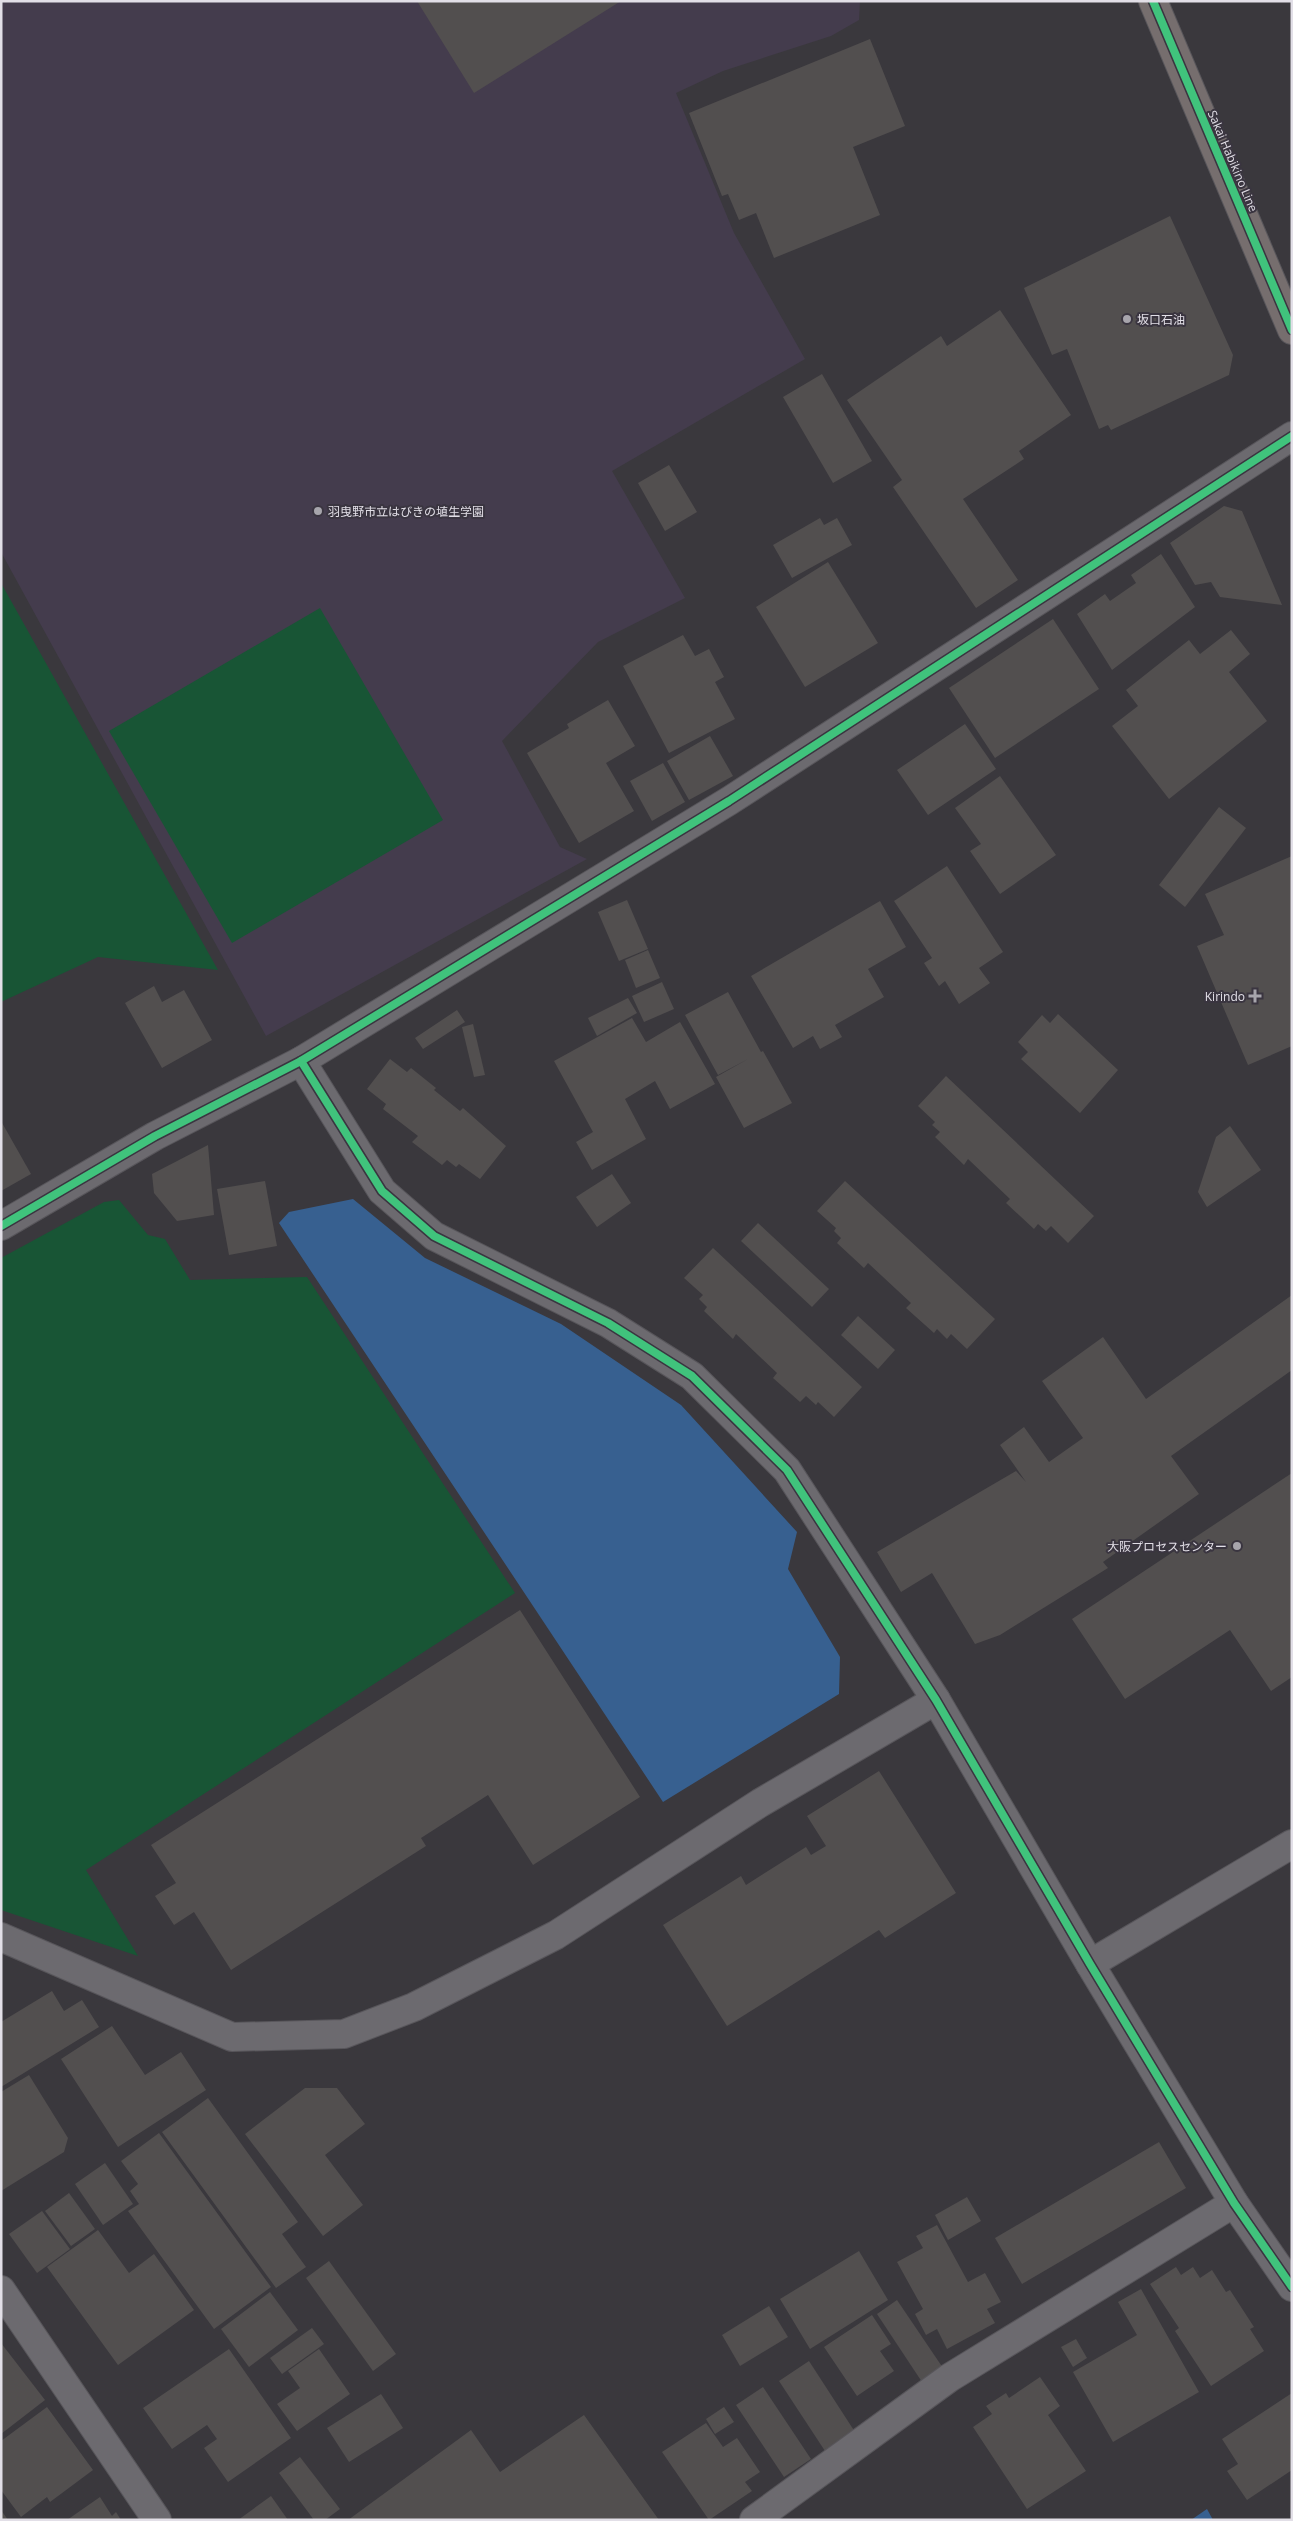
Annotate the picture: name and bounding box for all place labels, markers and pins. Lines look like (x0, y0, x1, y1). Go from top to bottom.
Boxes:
place label: 坂口石油 (1137, 311, 1185, 328)
marker: 坂口石油 (1121, 313, 1133, 325)
place label: 羽曳野市立はびきの埴生学園 (328, 503, 484, 520)
marker: 羽曳野市立はびきの埴生学園 (312, 505, 324, 517)
place label: Kirindo (1205, 988, 1245, 1005)
marker: Kirindo (1249, 990, 1261, 1002)
place label: 大阪プロセスセンター (1107, 1538, 1227, 1555)
marker: 大阪プロセスセンター (1231, 1540, 1243, 1552)

